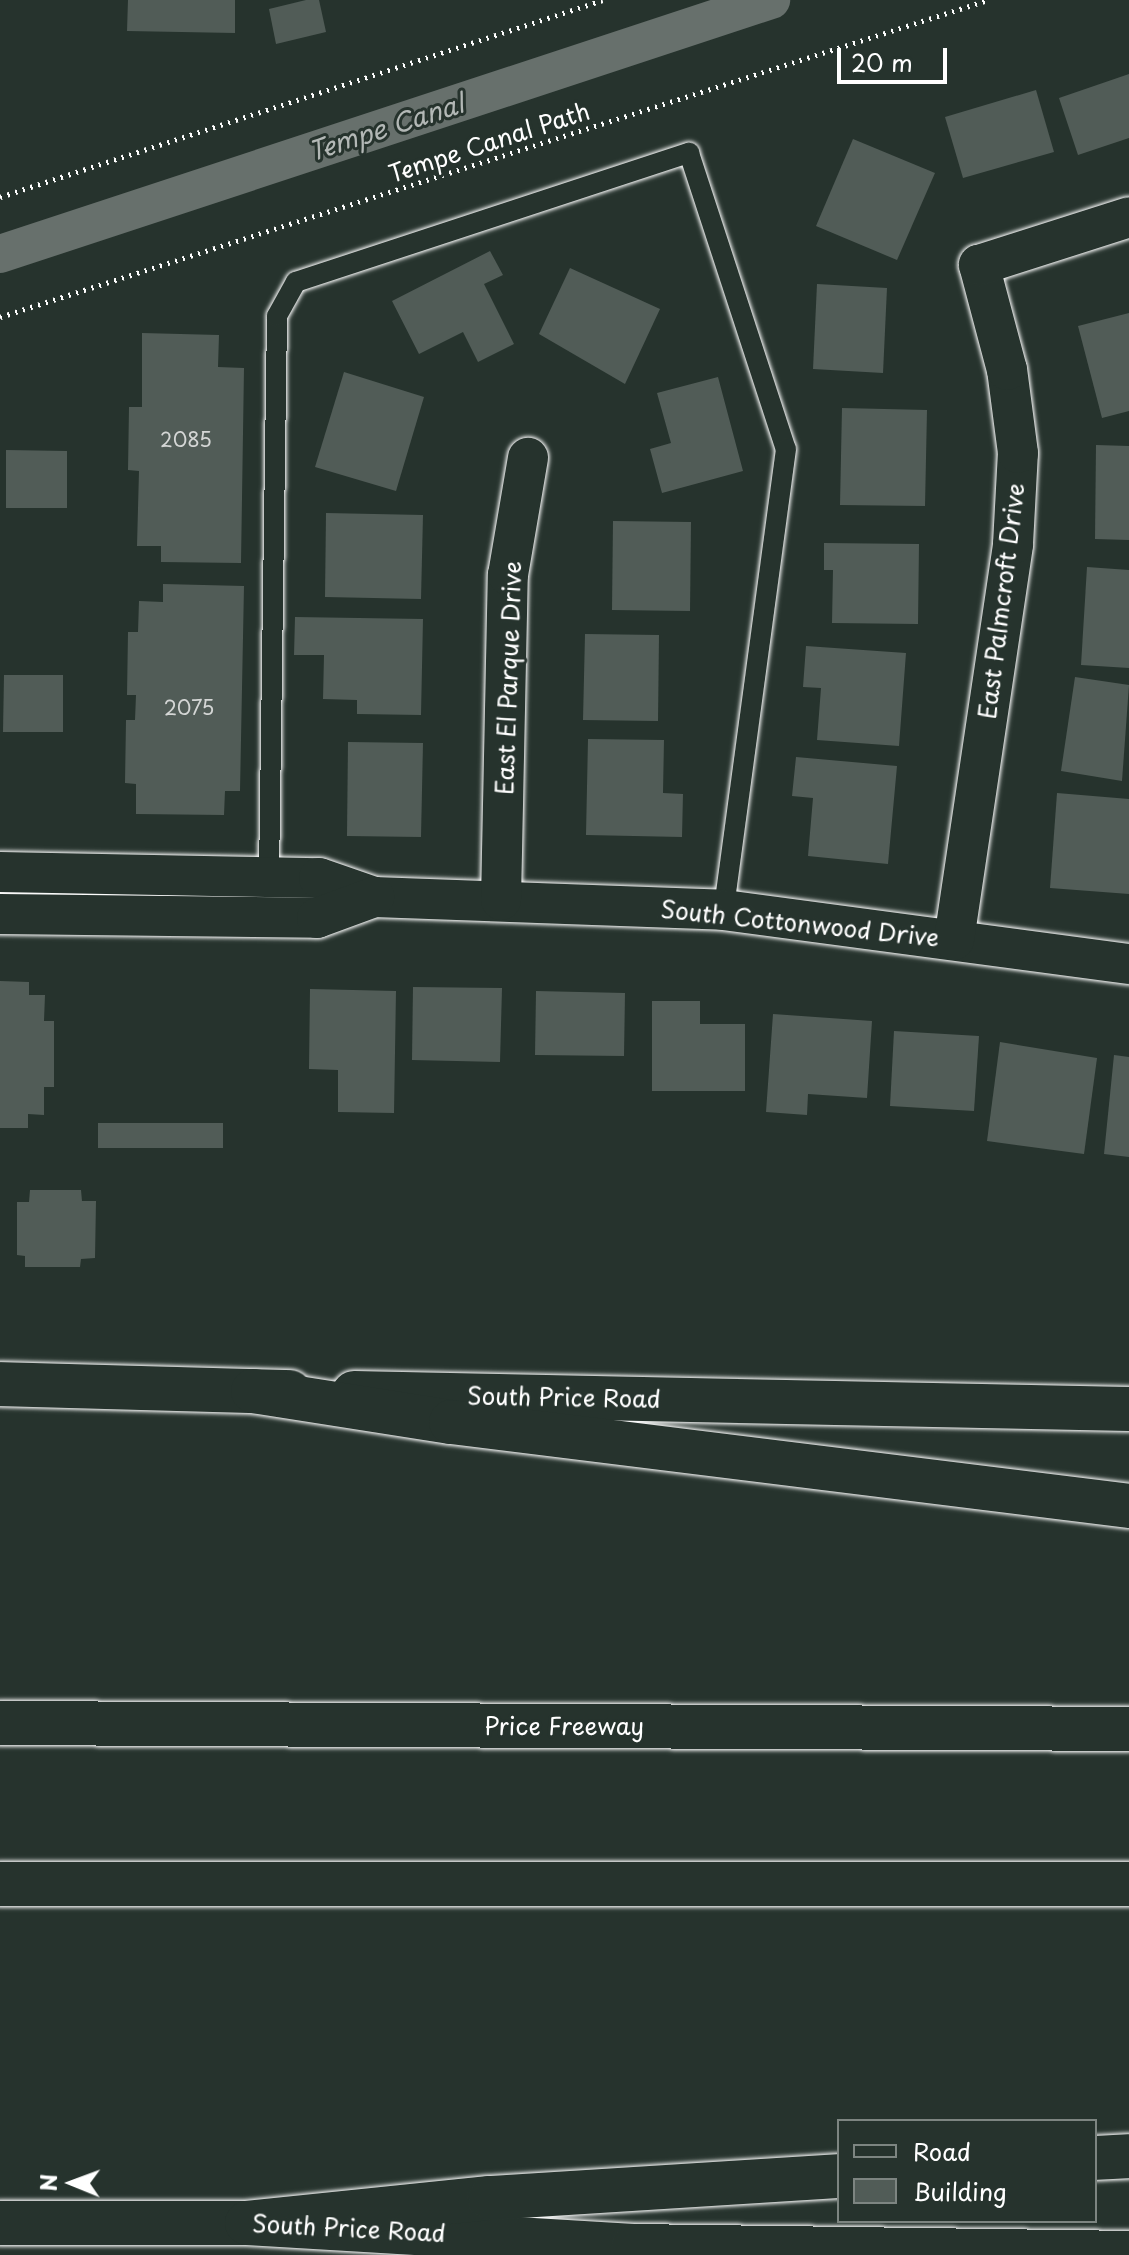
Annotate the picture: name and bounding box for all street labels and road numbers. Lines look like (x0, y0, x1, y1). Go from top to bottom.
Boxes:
street label: Tempe Canal Path (385, 96, 593, 188)
street label: East Palmcroft Drive (972, 481, 1030, 721)
street label: East El Parque Drive (489, 559, 527, 797)
street label: South Cottonwood Drive (658, 894, 942, 952)
street label: South Price Road (466, 1381, 662, 1413)
street label: Price Freeway (483, 1712, 645, 1740)
street label: South Price Road (250, 2208, 448, 2248)

